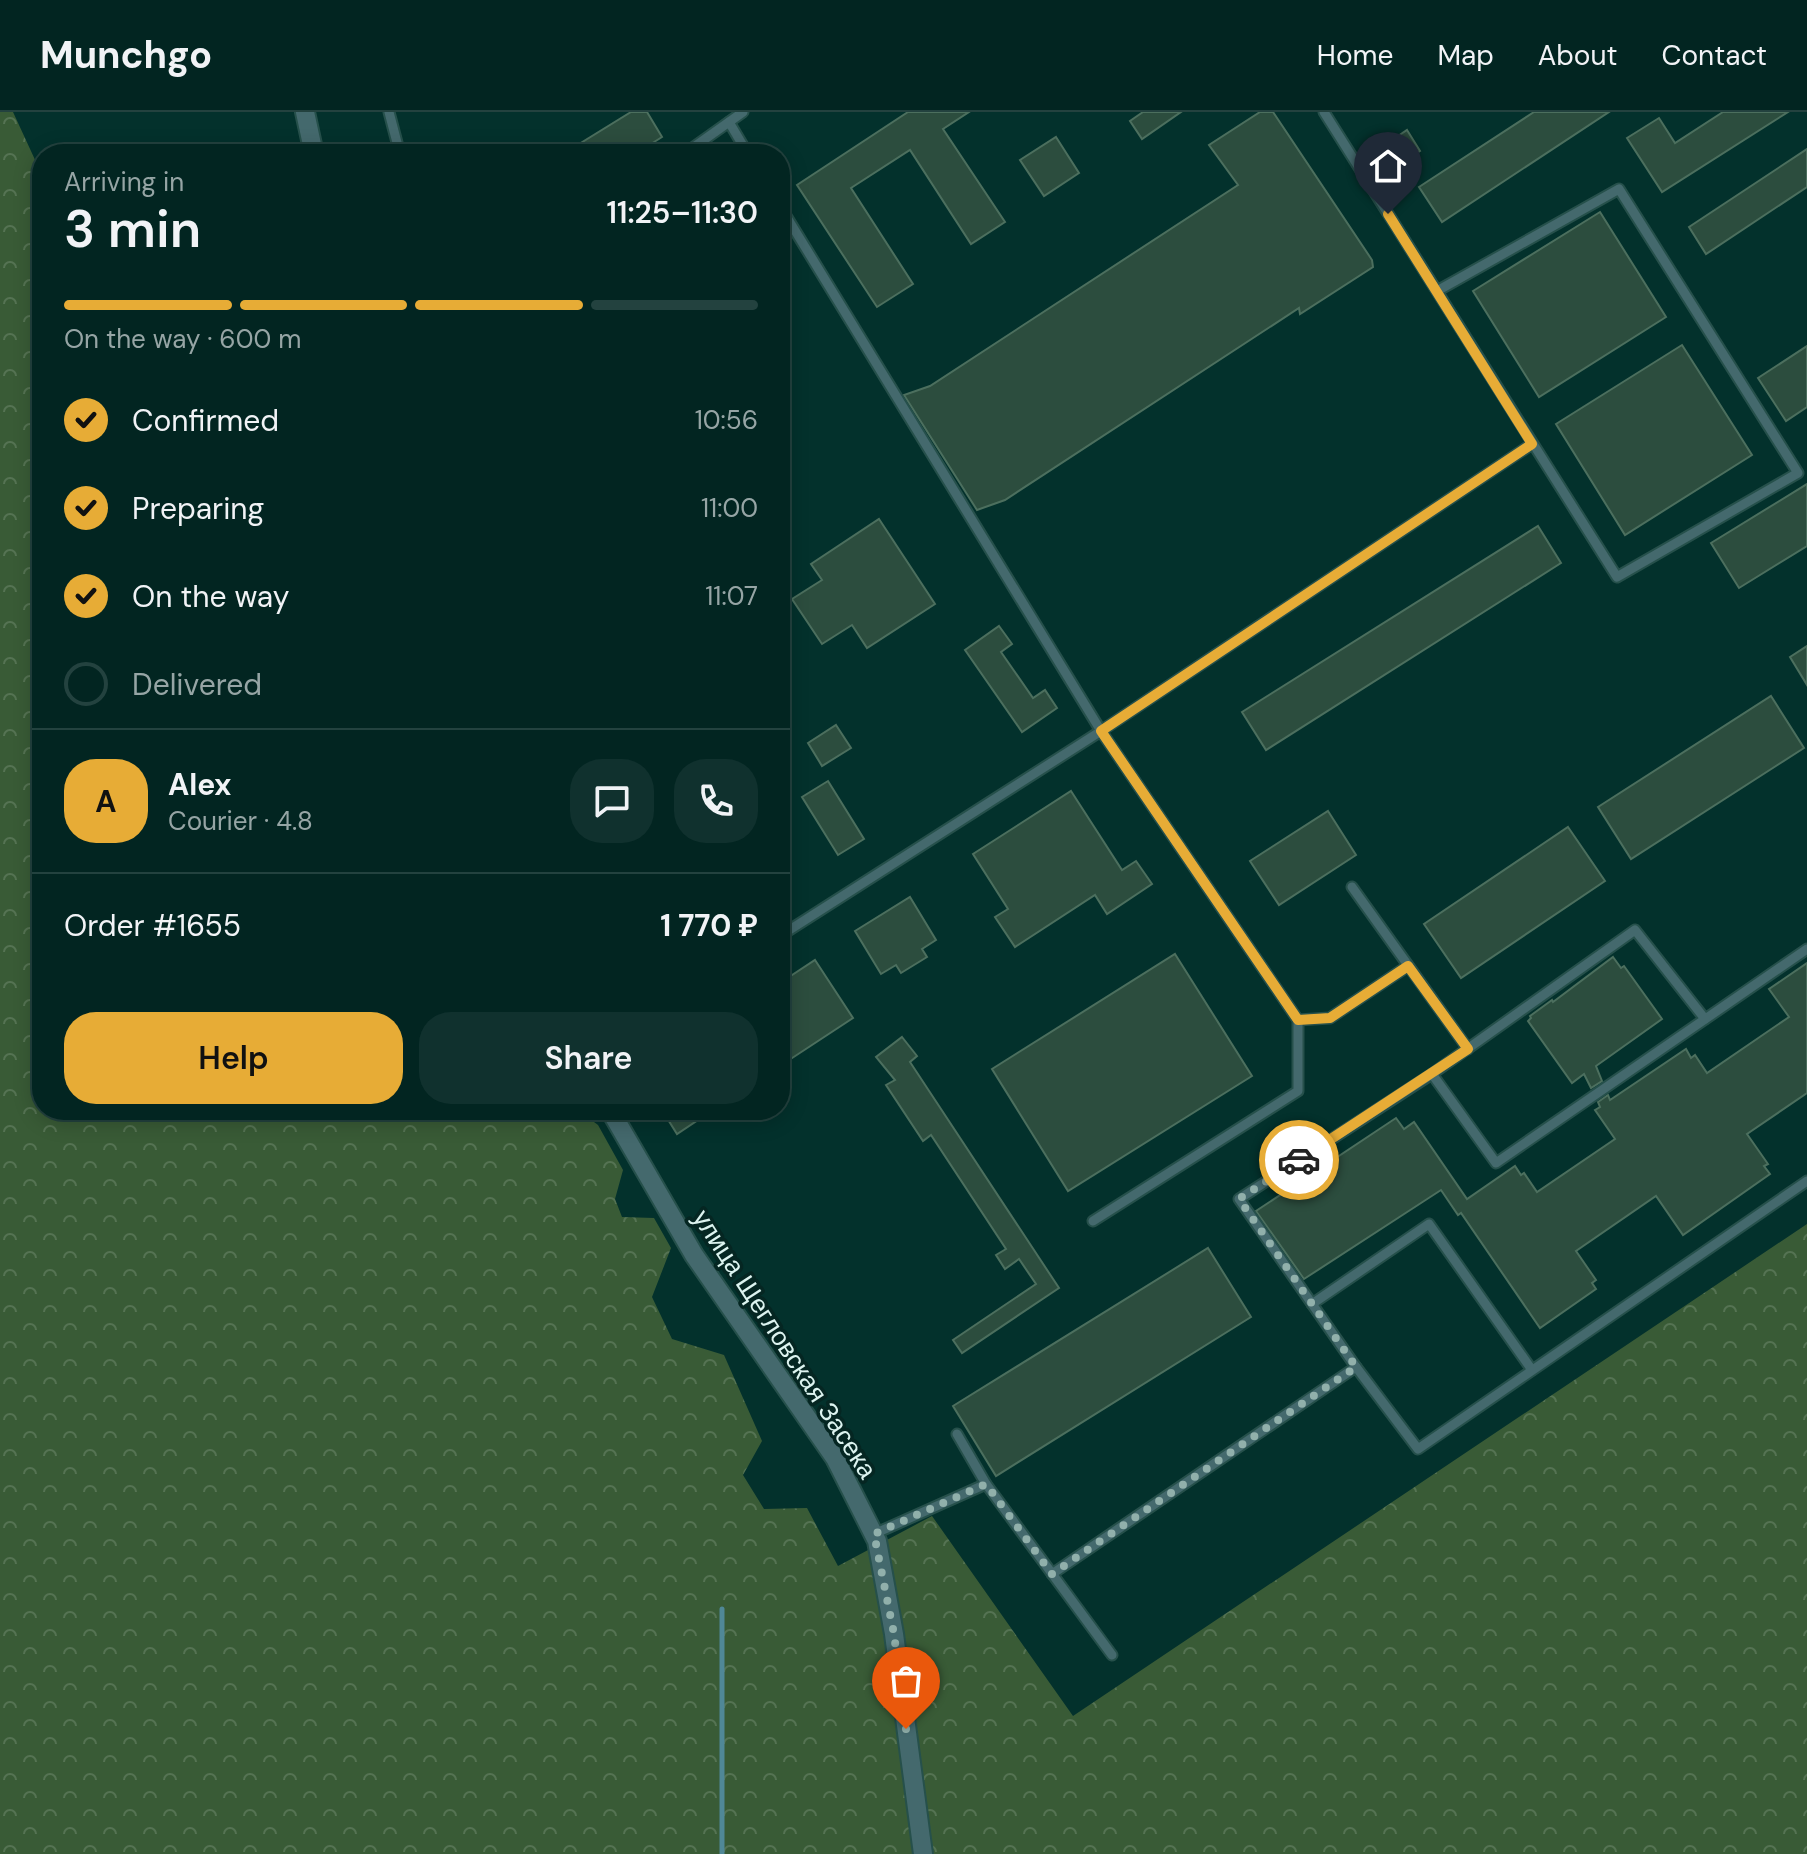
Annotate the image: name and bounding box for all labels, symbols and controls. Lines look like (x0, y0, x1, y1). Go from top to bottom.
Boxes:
text: Munchgo (40, 30, 212, 80)
text: Home (1317, 37, 1393, 74)
text: Map (1437, 37, 1494, 74)
text: About (1538, 37, 1617, 74)
text: Contact (1661, 37, 1767, 74)
pin (1354, 132, 1422, 214)
icon: home (1366, 144, 1410, 188)
text: Arriving in (64, 165, 184, 199)
text: 11:25–11:30 (607, 193, 758, 232)
text: 3 min (64, 195, 201, 263)
text: On the way · 600 m (64, 322, 301, 356)
icon: check (64, 398, 108, 442)
text: Confirmed (132, 401, 279, 440)
text: 10:56 (695, 403, 758, 437)
icon: check (64, 486, 108, 530)
text: Preparing (132, 489, 264, 528)
text: 11:00 (701, 491, 758, 525)
icon: check (64, 574, 108, 618)
text: On the way (132, 577, 289, 616)
text: 11:07 (705, 579, 758, 613)
text: Delivered (132, 665, 262, 704)
button: chat (570, 759, 654, 843)
button: phone (674, 759, 758, 843)
text: Alex (168, 765, 231, 804)
text: A (95, 782, 117, 821)
text: Courier · 4.8 (168, 804, 313, 838)
text: Order #1655 (64, 906, 241, 945)
text: 1 770 ₽ (660, 906, 758, 945)
button: Help (64, 1012, 403, 1104)
button: Share (419, 1012, 758, 1104)
courier (1259, 1120, 1339, 1200)
icon: car (1277, 1138, 1321, 1182)
street label: улица Щегловская Засека (685, 1203, 885, 1485)
pin (872, 1647, 940, 1729)
icon: bag (884, 1659, 928, 1703)

